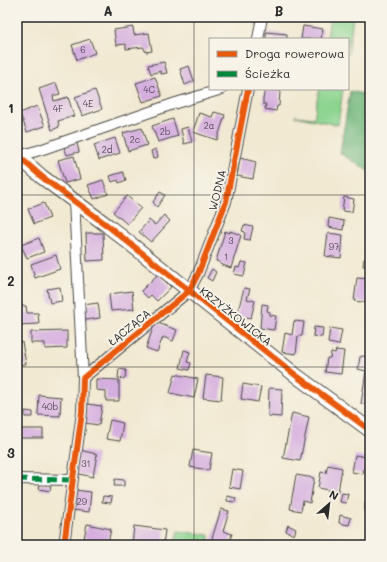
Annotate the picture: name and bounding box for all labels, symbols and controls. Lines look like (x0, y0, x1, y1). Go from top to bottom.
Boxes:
text: A (103, 2, 113, 19)
text: B (275, 2, 284, 19)
legend (209, 38, 349, 90)
house number: 6 (80, 44, 86, 55)
text: Droga rowerowa (245, 45, 344, 61)
text: Ścieżka (245, 65, 290, 81)
house number: 4C (143, 84, 155, 95)
house number: 4E (83, 98, 93, 109)
text: 1 (8, 99, 14, 116)
house number: 4F (53, 103, 63, 114)
house number: 2a (204, 120, 215, 131)
house number: 2b (160, 126, 171, 137)
house number: 2c (130, 134, 140, 145)
house number: 2d (102, 144, 113, 155)
street label: WODNA (205, 168, 229, 212)
house number: 3 (228, 235, 234, 246)
house number: 97 (329, 241, 339, 252)
house number: 1 (224, 251, 228, 262)
text: 2 (7, 272, 15, 289)
street label: KRZYŻKOWICKA (197, 283, 275, 349)
street label: ŁĄCZĄCA (105, 305, 153, 349)
house number: 40b (42, 401, 59, 412)
text: 3 (7, 444, 15, 461)
house number: 31 (81, 458, 91, 469)
north arrow (309, 484, 349, 524)
text: N (327, 486, 341, 503)
house number: 29 (77, 496, 88, 507)

